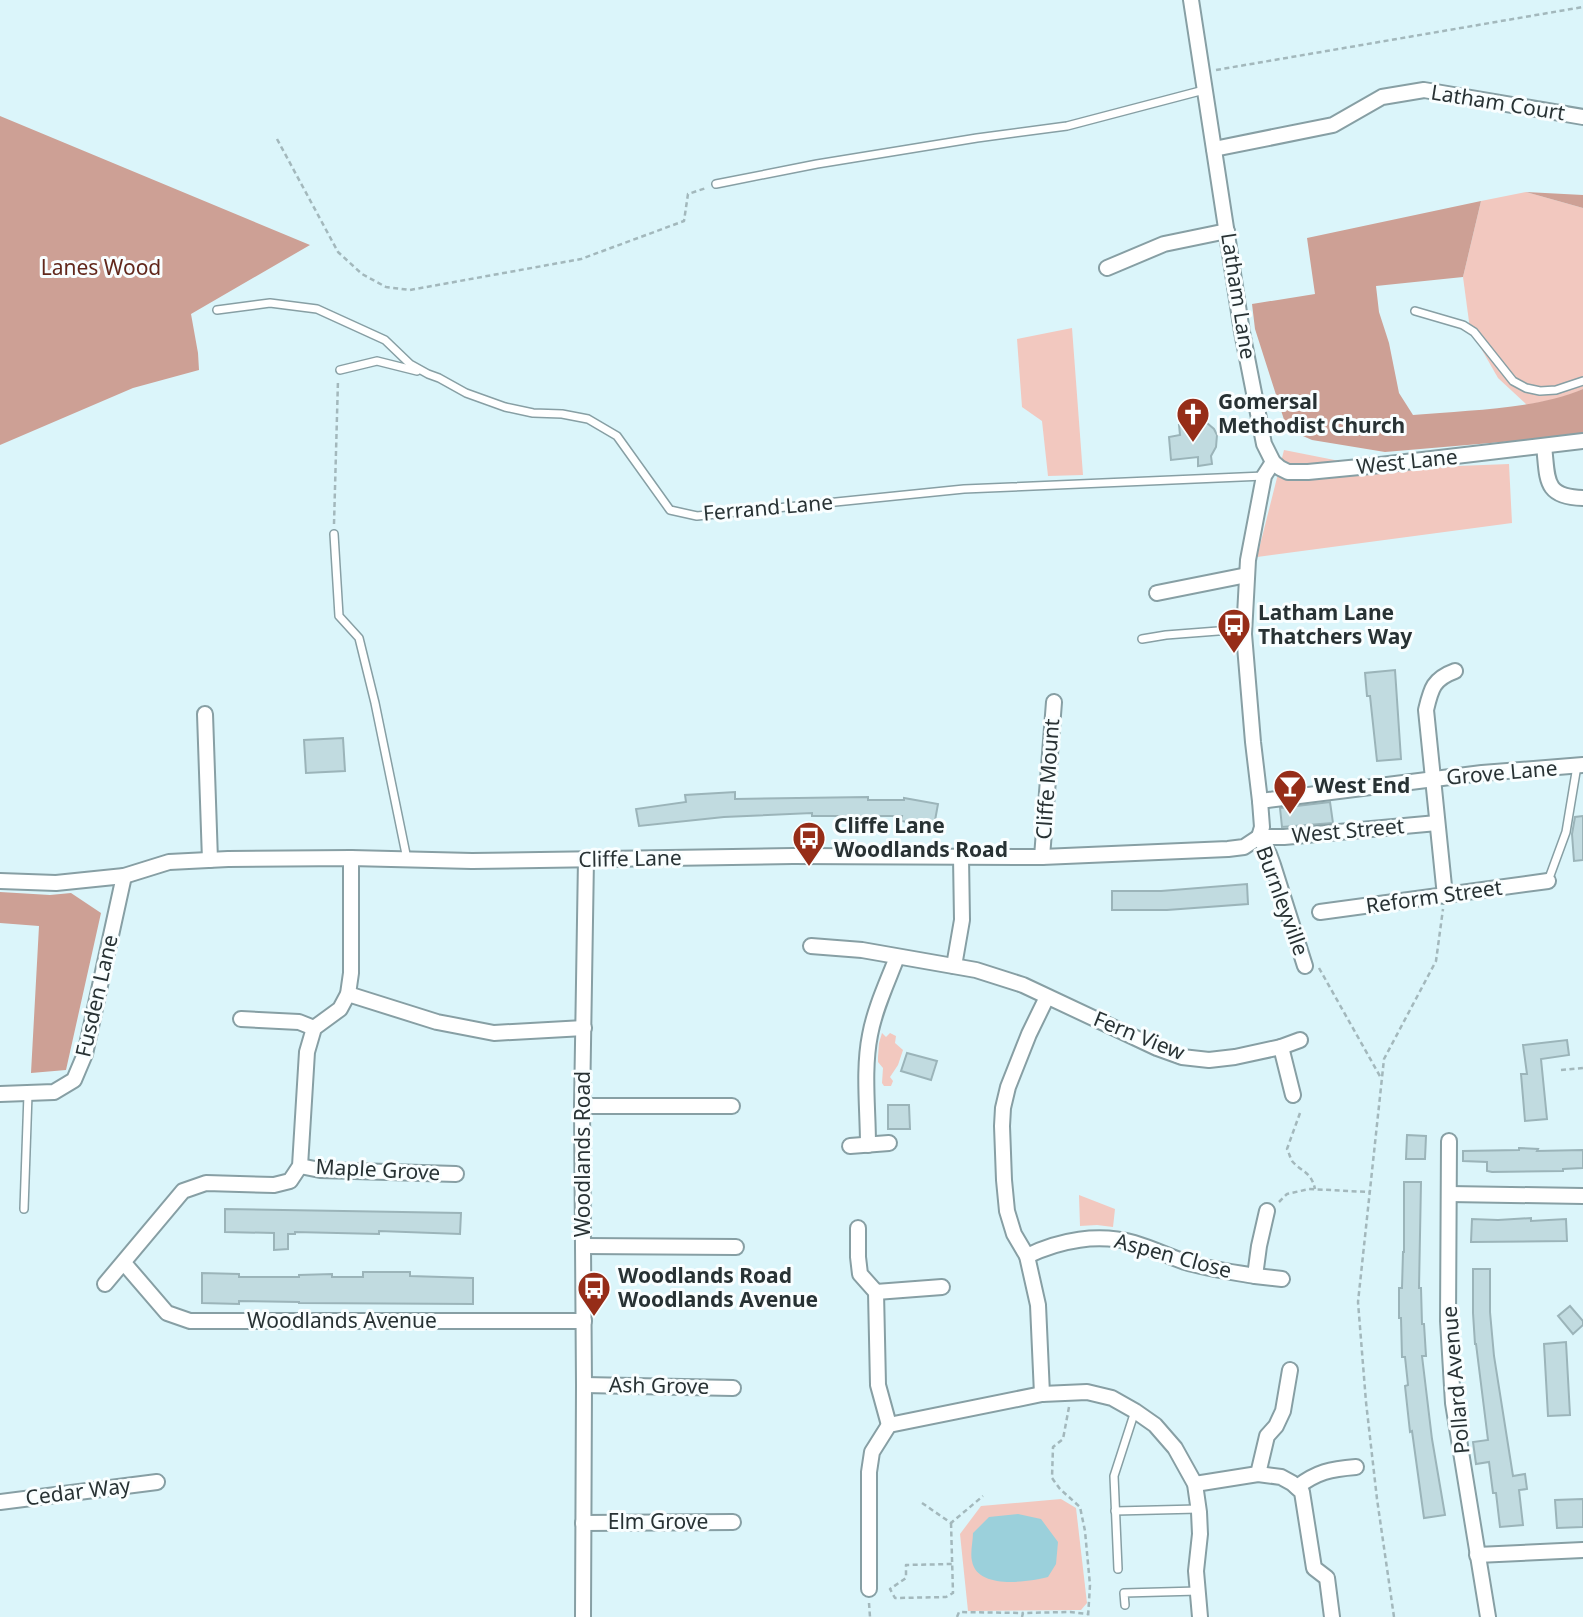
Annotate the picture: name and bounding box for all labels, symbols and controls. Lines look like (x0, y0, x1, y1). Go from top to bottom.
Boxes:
street label: Latham Court (1429, 78, 1568, 126)
street label: Latham Lane (1215, 231, 1263, 361)
park label: Lanes Wood (41, 253, 161, 281)
place label: Gomersal Methodist Church (1218, 387, 1405, 439)
church icon: Gomersal Methodist Church (1174, 395, 1212, 444)
street label: West Lane (1355, 442, 1459, 480)
street label: Ferrand Lane (702, 487, 834, 527)
place label: Latham Lane Thatchers Way (1258, 598, 1412, 650)
bus stop icon: Latham Lane Thatchers Way (1215, 606, 1253, 655)
street label: Cliffe Mount (1029, 717, 1065, 840)
street label: Grove Lane (1445, 753, 1559, 791)
bar icon: West End (1271, 767, 1309, 816)
place label: West End (1314, 771, 1410, 799)
place label: Cliffe Lane Woodlands Road (834, 811, 1008, 863)
street label: West Street (1291, 811, 1406, 849)
bus stop icon: Cliffe Lane Woodlands Road (790, 819, 828, 868)
street label: Burnleyville (1250, 842, 1316, 959)
street label: Cliffe Lane (578, 843, 682, 873)
street label: Reform Street (1364, 873, 1504, 919)
street label: Fusden Lane (68, 932, 124, 1060)
street label: Fern View (1090, 1004, 1189, 1066)
street label: Woodlands Road (568, 1071, 596, 1237)
street label: Maple Grove (315, 1152, 441, 1186)
street label: Aspen Close (1112, 1226, 1235, 1284)
place label: Woodlands Road Woodlands Avenue (618, 1261, 818, 1313)
bus stop icon: Woodlands Road Woodlands Avenue (575, 1269, 613, 1318)
street label: Pollard Avenue (1435, 1305, 1475, 1455)
street label: Woodlands Avenue (247, 1306, 437, 1334)
street label: Ash Grove (609, 1370, 709, 1400)
street label: Cedar Way (24, 1471, 132, 1511)
street label: Elm Grove (608, 1507, 708, 1535)

